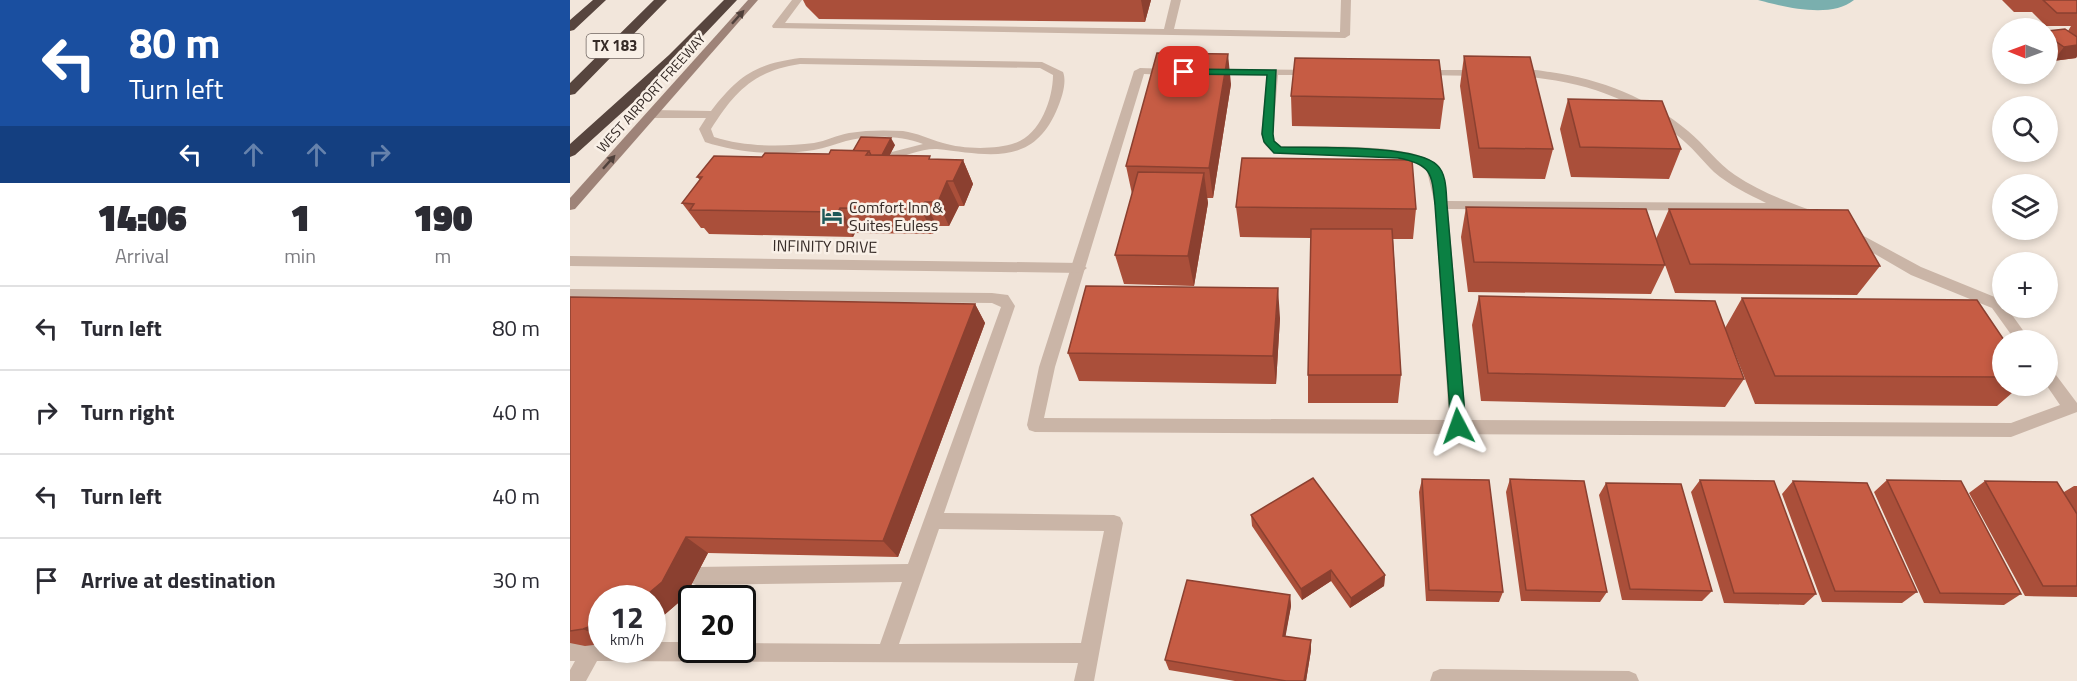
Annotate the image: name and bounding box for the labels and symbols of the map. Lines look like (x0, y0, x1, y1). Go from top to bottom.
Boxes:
one-way arrow (732, 9, 745, 25)
north arrow (1992, 18, 2058, 84)
street label: WEST AIRPORT FREEWAY (591, 28, 710, 157)
road number: TX 183 (586, 34, 644, 58)
pin (1158, 46, 1209, 97)
one-way arrow (602, 155, 616, 170)
place label: Comfort Inn & Suites Euless (849, 195, 943, 237)
hotel icon: Comfort Inn & Suites Euless (820, 204, 844, 228)
street label: INFINITY DRIVE (772, 233, 878, 259)
position arrow (1426, 394, 1490, 458)
speed limit sign: 20 (678, 585, 756, 663)

